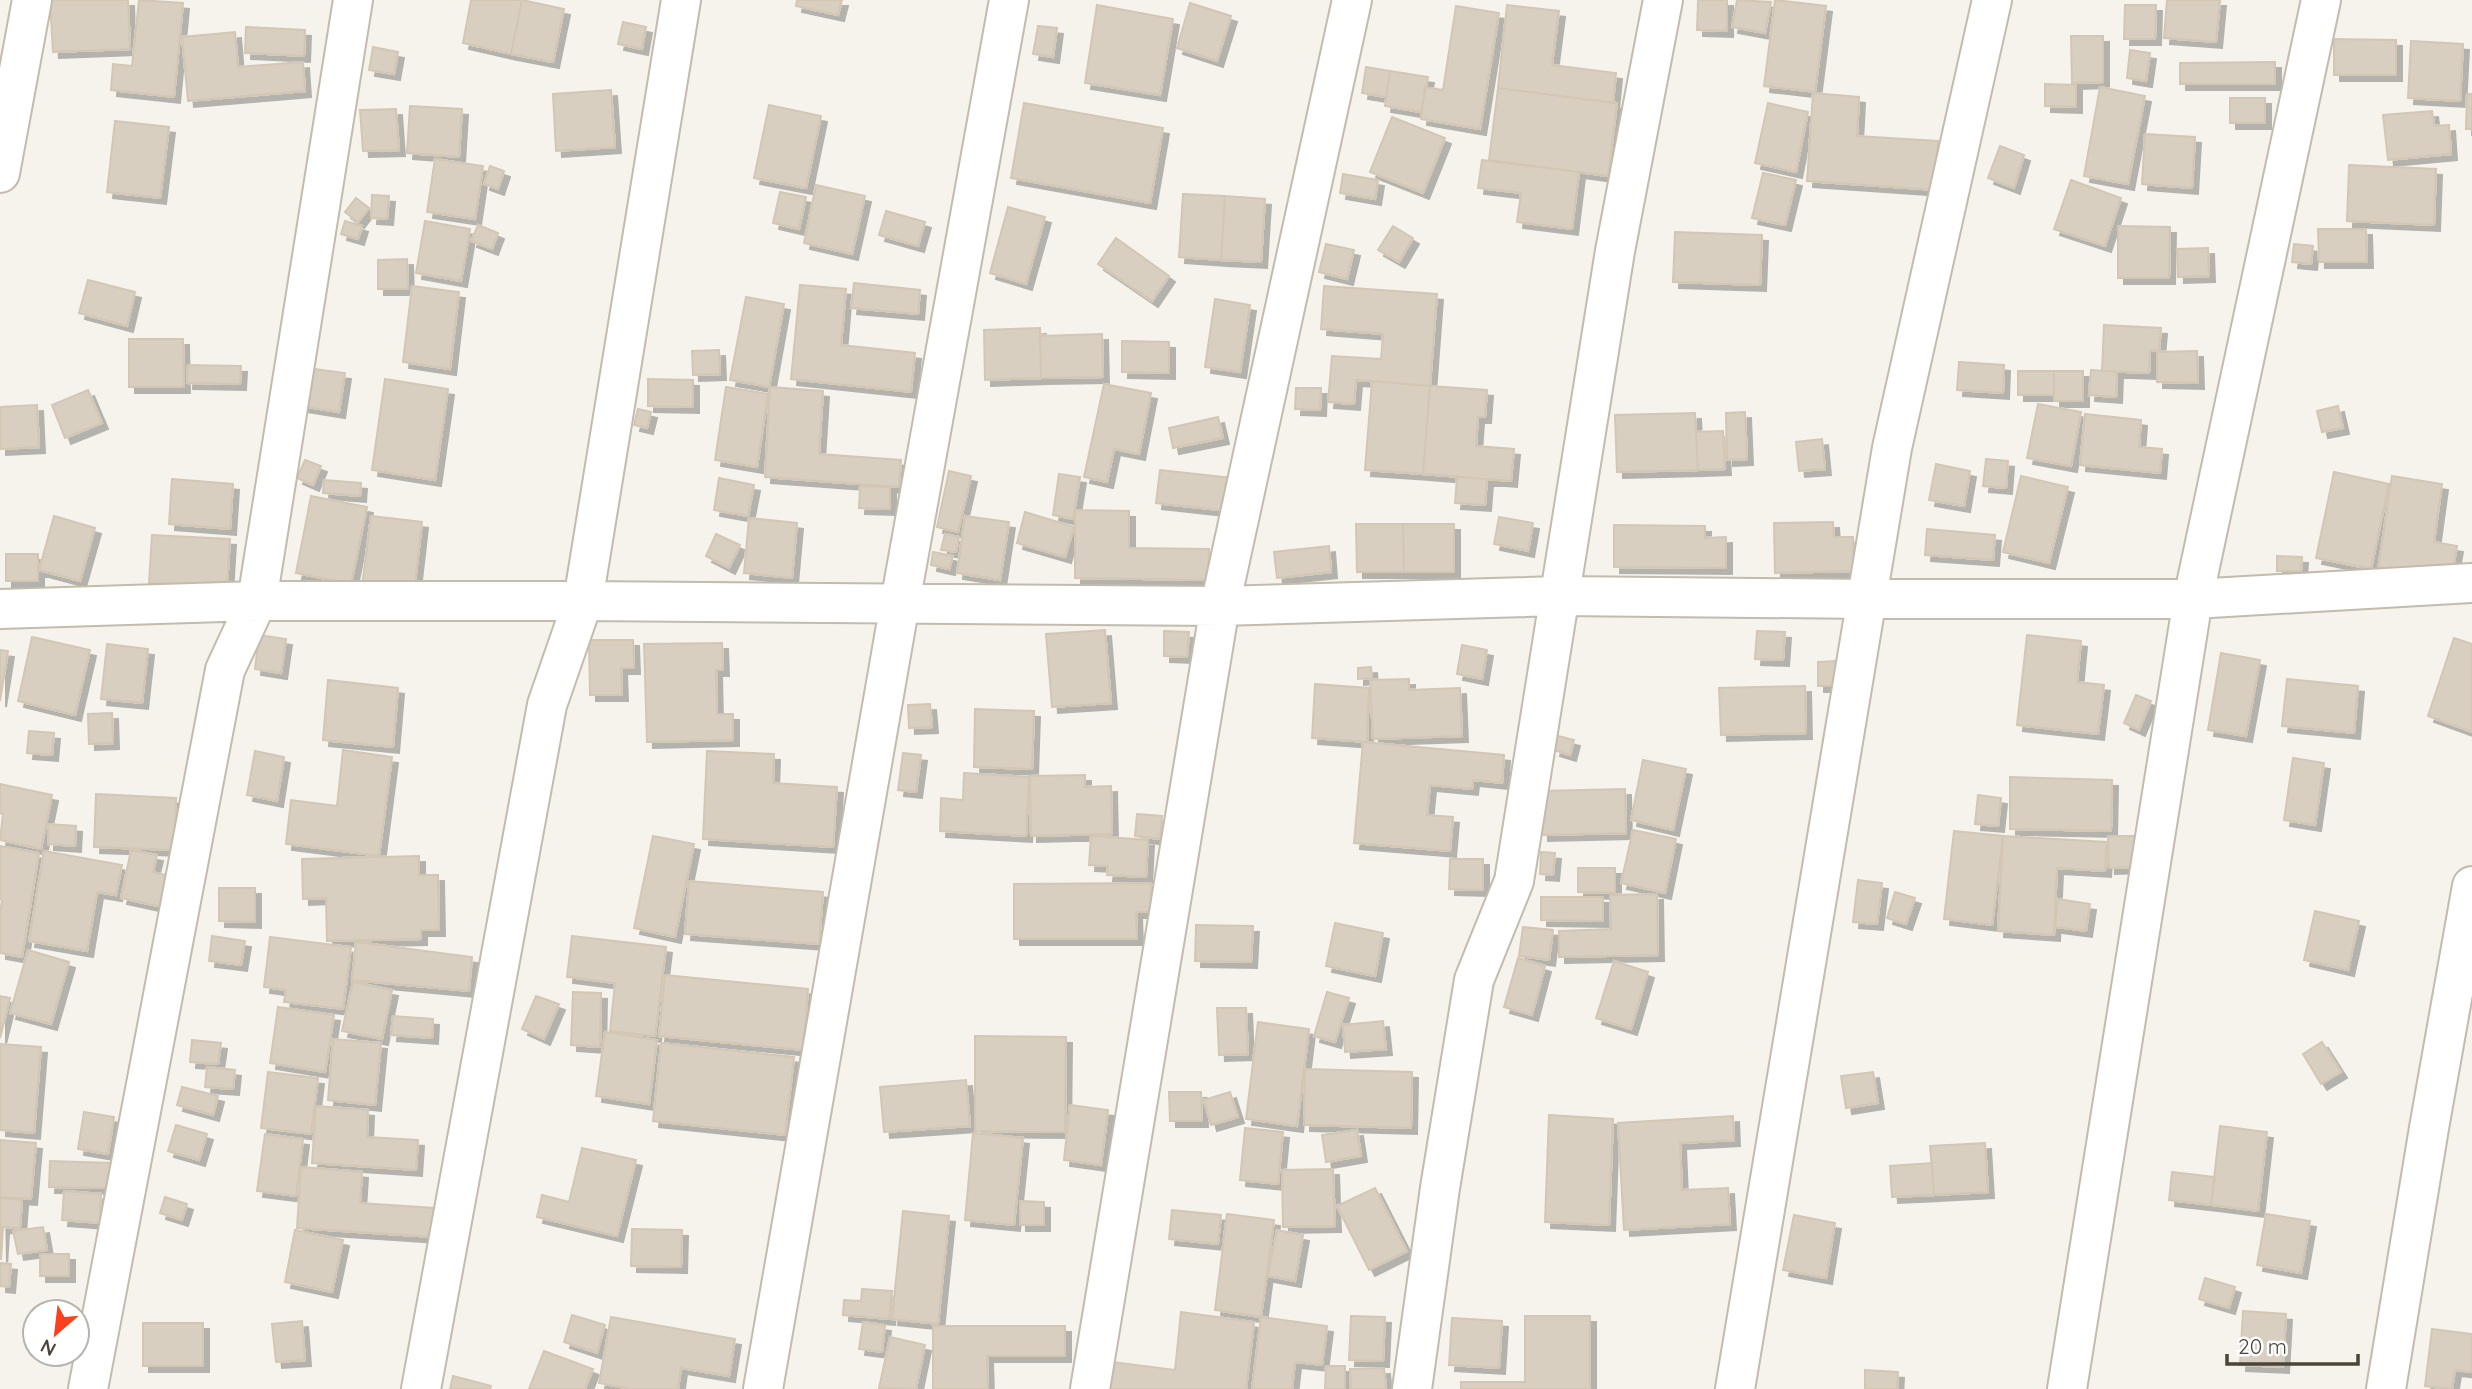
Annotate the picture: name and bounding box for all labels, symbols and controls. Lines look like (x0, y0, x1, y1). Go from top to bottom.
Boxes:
north arrow (21, 1298, 91, 1368)
scale bar (2227, 1322, 2358, 1366)
text: 20 m (2238, 1333, 2287, 1359)
text: N (36, 1334, 60, 1362)

